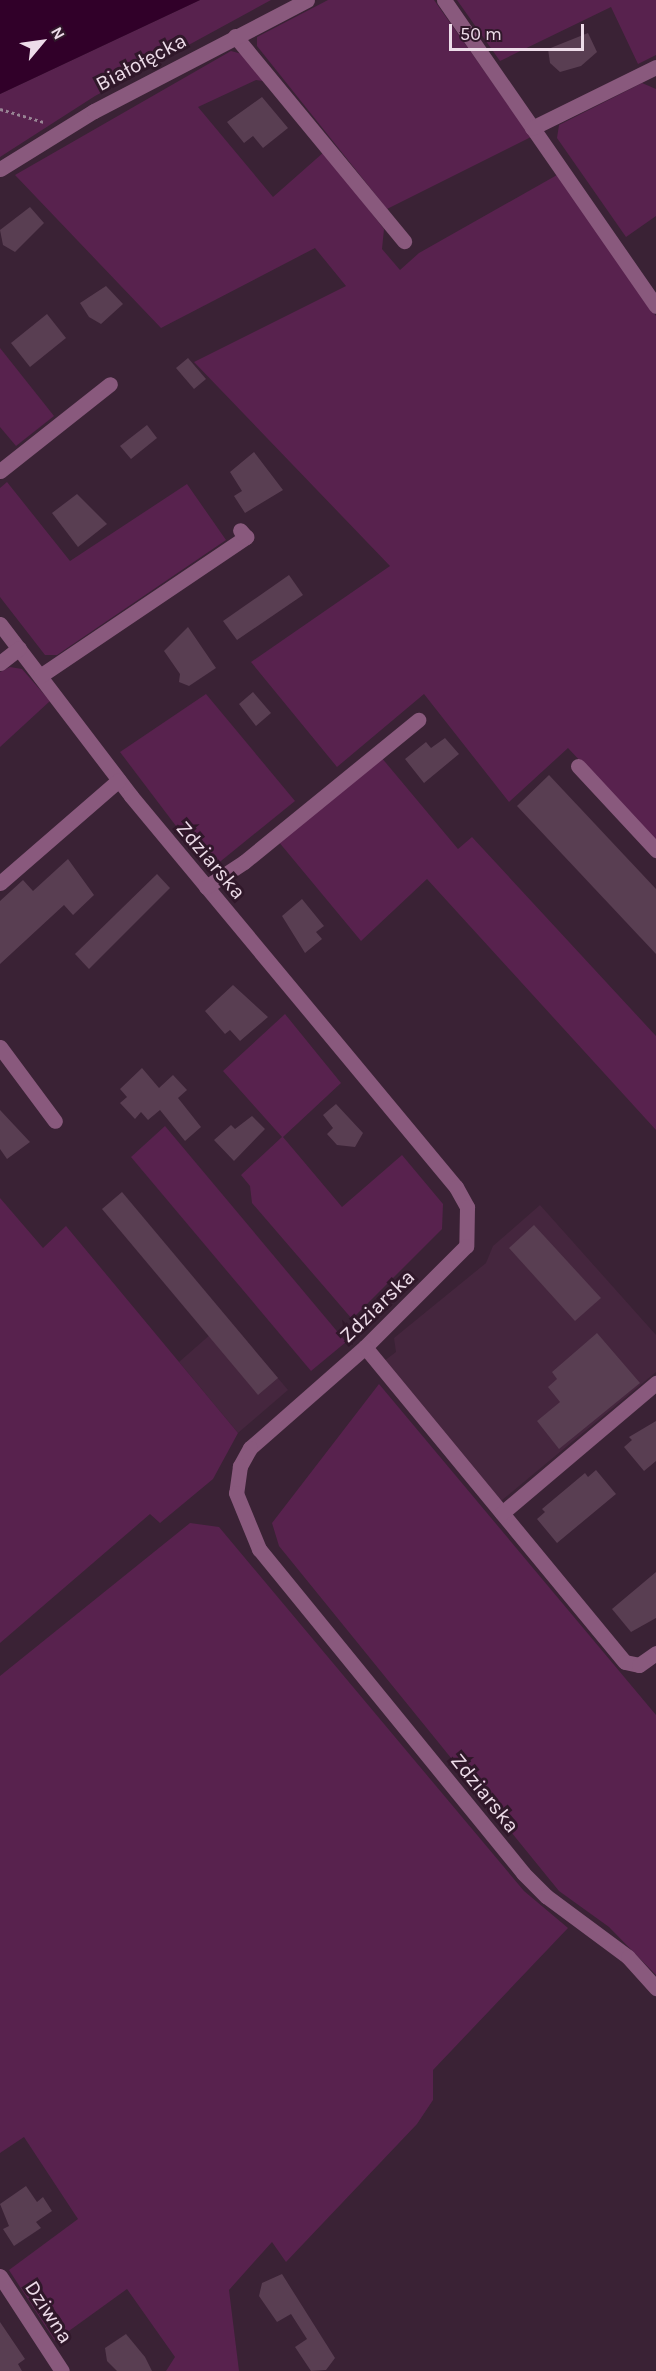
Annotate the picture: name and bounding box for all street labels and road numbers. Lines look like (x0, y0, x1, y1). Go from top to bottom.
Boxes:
street label: Białołęcka (91, 28, 191, 96)
street label: Zdziarska (171, 816, 251, 904)
street label: Zdziarska (334, 1264, 420, 1348)
street label: Zdziarska (445, 1748, 525, 1838)
street label: Dziwna (19, 2276, 79, 2348)

